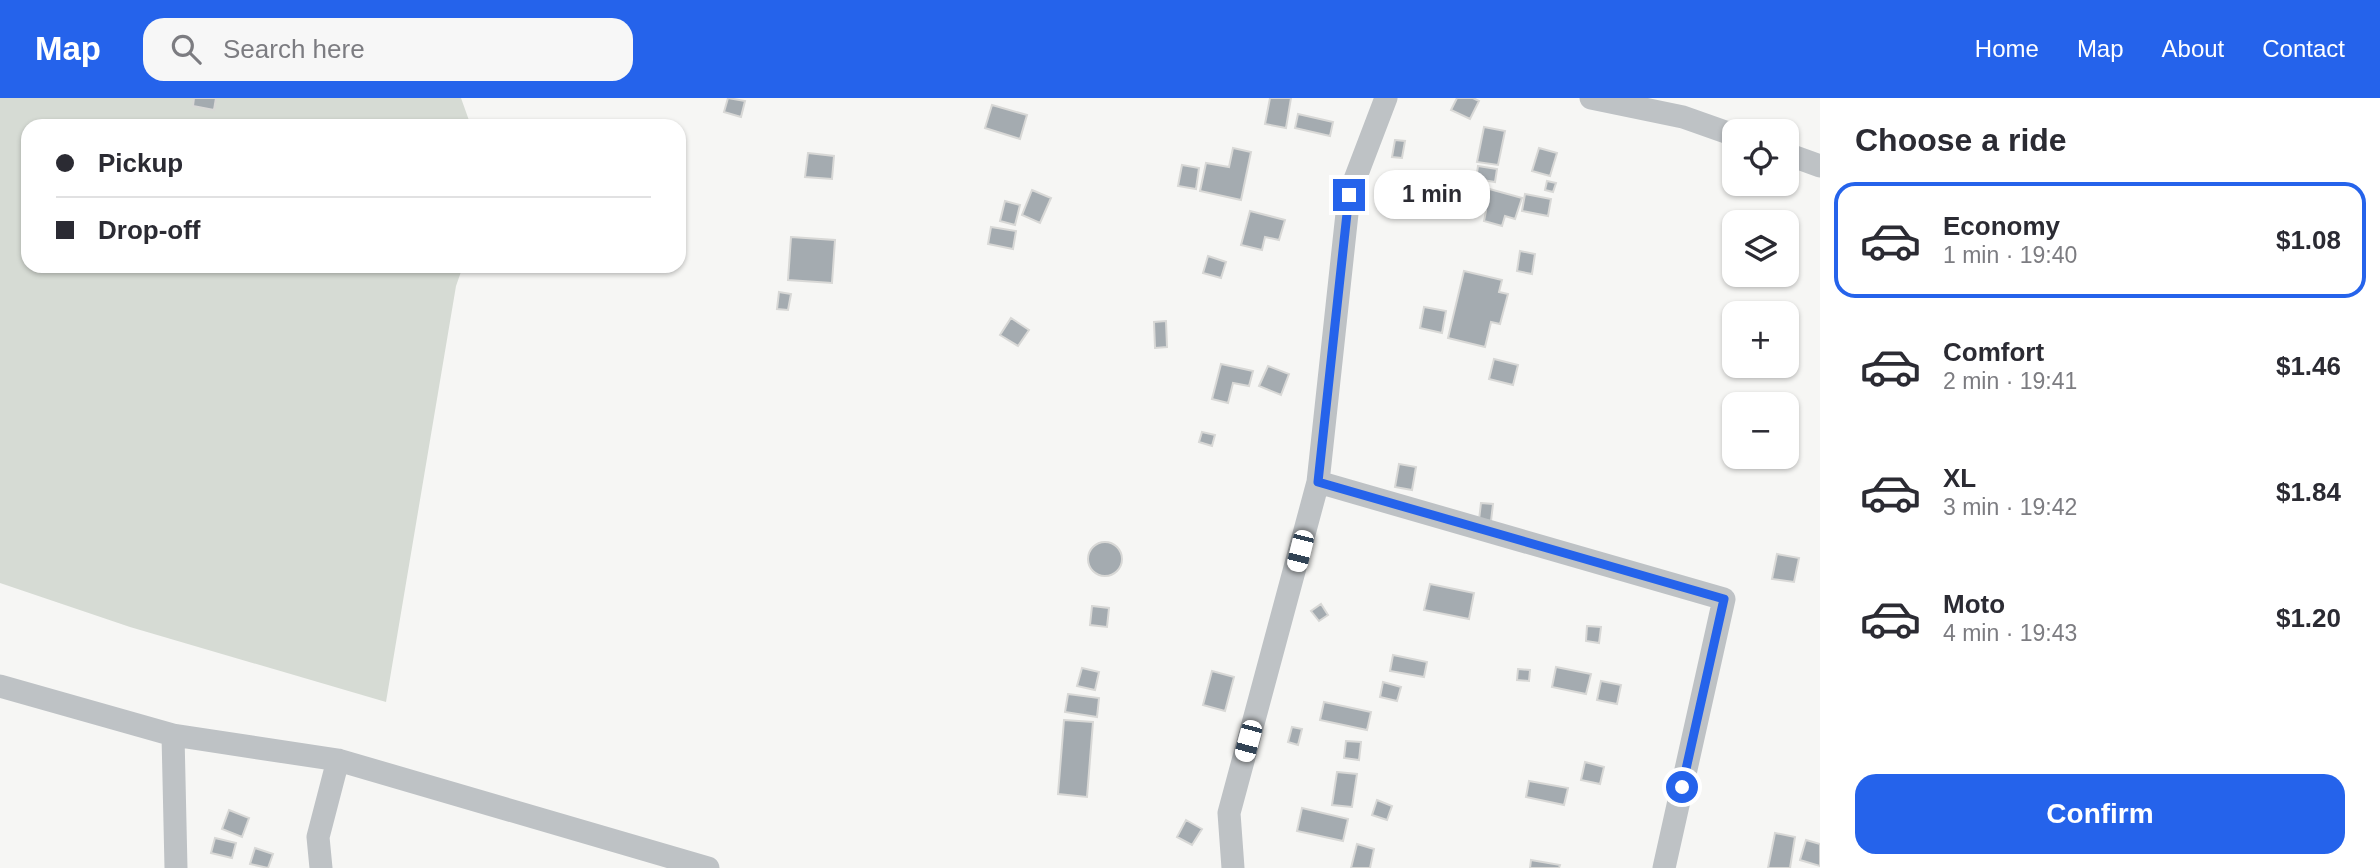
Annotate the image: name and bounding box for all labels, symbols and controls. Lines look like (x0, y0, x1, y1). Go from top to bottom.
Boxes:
search box (143, 18, 633, 81)
text: Map (35, 30, 101, 67)
icon: search (167, 30, 205, 68)
text: Search here (223, 34, 365, 64)
text: Home (1975, 35, 2039, 62)
text: Map (2077, 35, 2124, 62)
text: About (2162, 35, 2224, 62)
text: Contact (2262, 35, 2345, 62)
map controls (1722, 119, 1799, 469)
button: locate (1722, 119, 1799, 196)
text: Choose a ride (1855, 122, 2067, 158)
text: Pickup (98, 148, 183, 178)
callout: 1 min (1374, 170, 1489, 220)
route end (1333, 179, 1365, 211)
text: 1 min (1402, 181, 1462, 207)
icon: car (1859, 209, 1922, 272)
button: layers (1722, 210, 1799, 287)
text: Economy (1943, 211, 2060, 241)
text: Drop-off (98, 215, 201, 245)
text: $1.08 (2276, 225, 2341, 255)
text: 1 min · 19:40 (1943, 242, 2077, 268)
button: + (1722, 301, 1799, 378)
icon: car (1859, 335, 1922, 398)
text: Comfort (1943, 337, 2044, 367)
text: $1.46 (2276, 351, 2341, 381)
text: 2 min · 19:41 (1943, 368, 2077, 394)
button: − (1722, 392, 1799, 469)
icon: car (1859, 461, 1922, 524)
text: XL (1943, 463, 1976, 493)
text: $1.84 (2276, 477, 2341, 507)
text: 3 min · 19:42 (1943, 494, 2077, 520)
car (1285, 528, 1316, 574)
icon: car (1859, 587, 1922, 650)
text: Moto (1943, 589, 2005, 619)
text: $1.20 (2276, 603, 2341, 633)
text: 4 min · 19:43 (1943, 620, 2077, 646)
car (1233, 718, 1264, 764)
route start (1666, 771, 1698, 803)
button: Confirm (1855, 774, 2345, 854)

